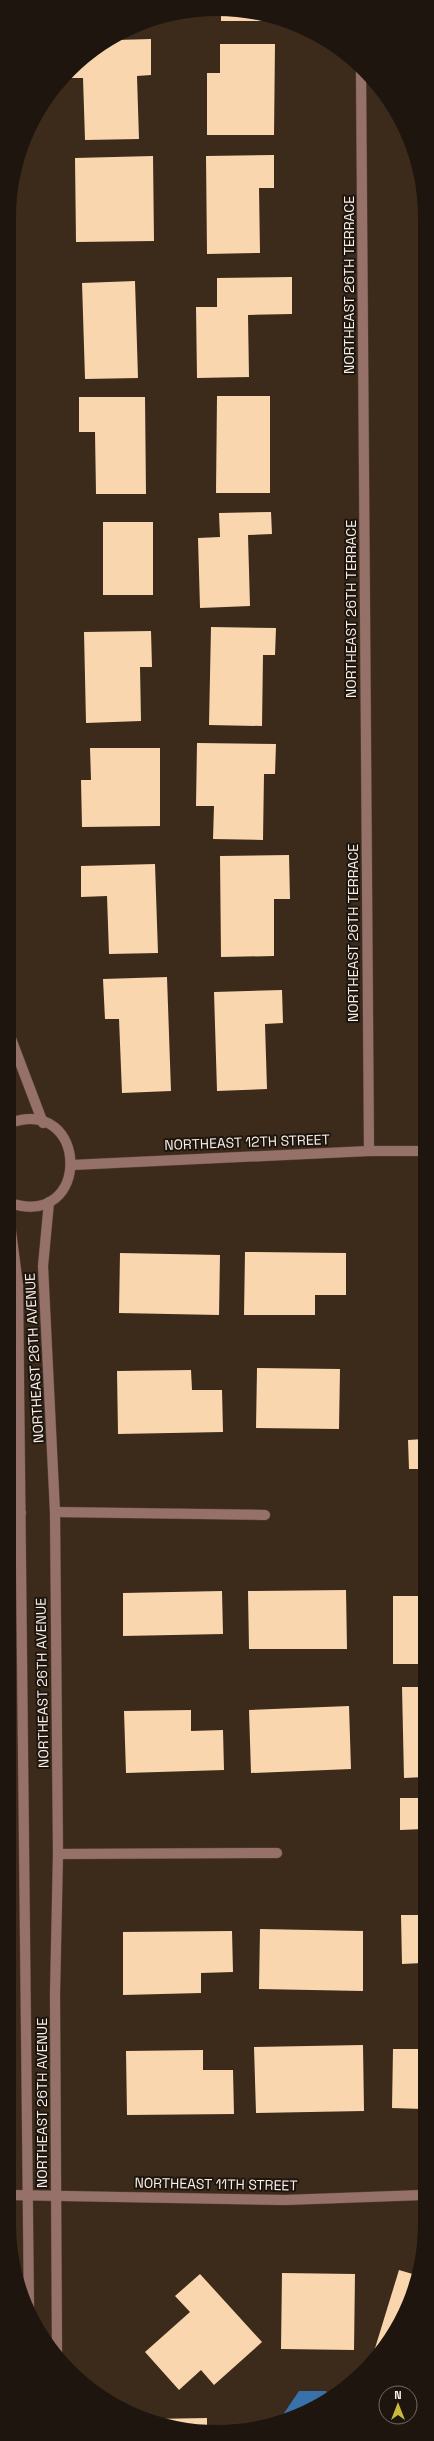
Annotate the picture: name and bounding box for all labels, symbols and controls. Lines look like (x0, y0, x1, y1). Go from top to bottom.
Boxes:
street label: NORTHEAST 26TH TERRACE (340, 196, 358, 374)
street label: NORTHEAST 26TH TERRACE (342, 520, 360, 698)
street label: NORTHEAST 26TH TERRACE (344, 844, 362, 1022)
street label: NORTHEAST 12TH STREET (164, 1130, 330, 1154)
street label: NORTHEAST 26TH AVENUE (21, 1273, 47, 1443)
street label: NORTHEAST 26TH AVENUE (32, 1598, 52, 1768)
street label: NORTHEAST 26TH AVENUE (33, 2018, 51, 2188)
street label: NORTHEAST 11TH STREET (134, 2174, 298, 2194)
north arrow (378, 2385, 418, 2425)
text: N (394, 2388, 402, 2402)

